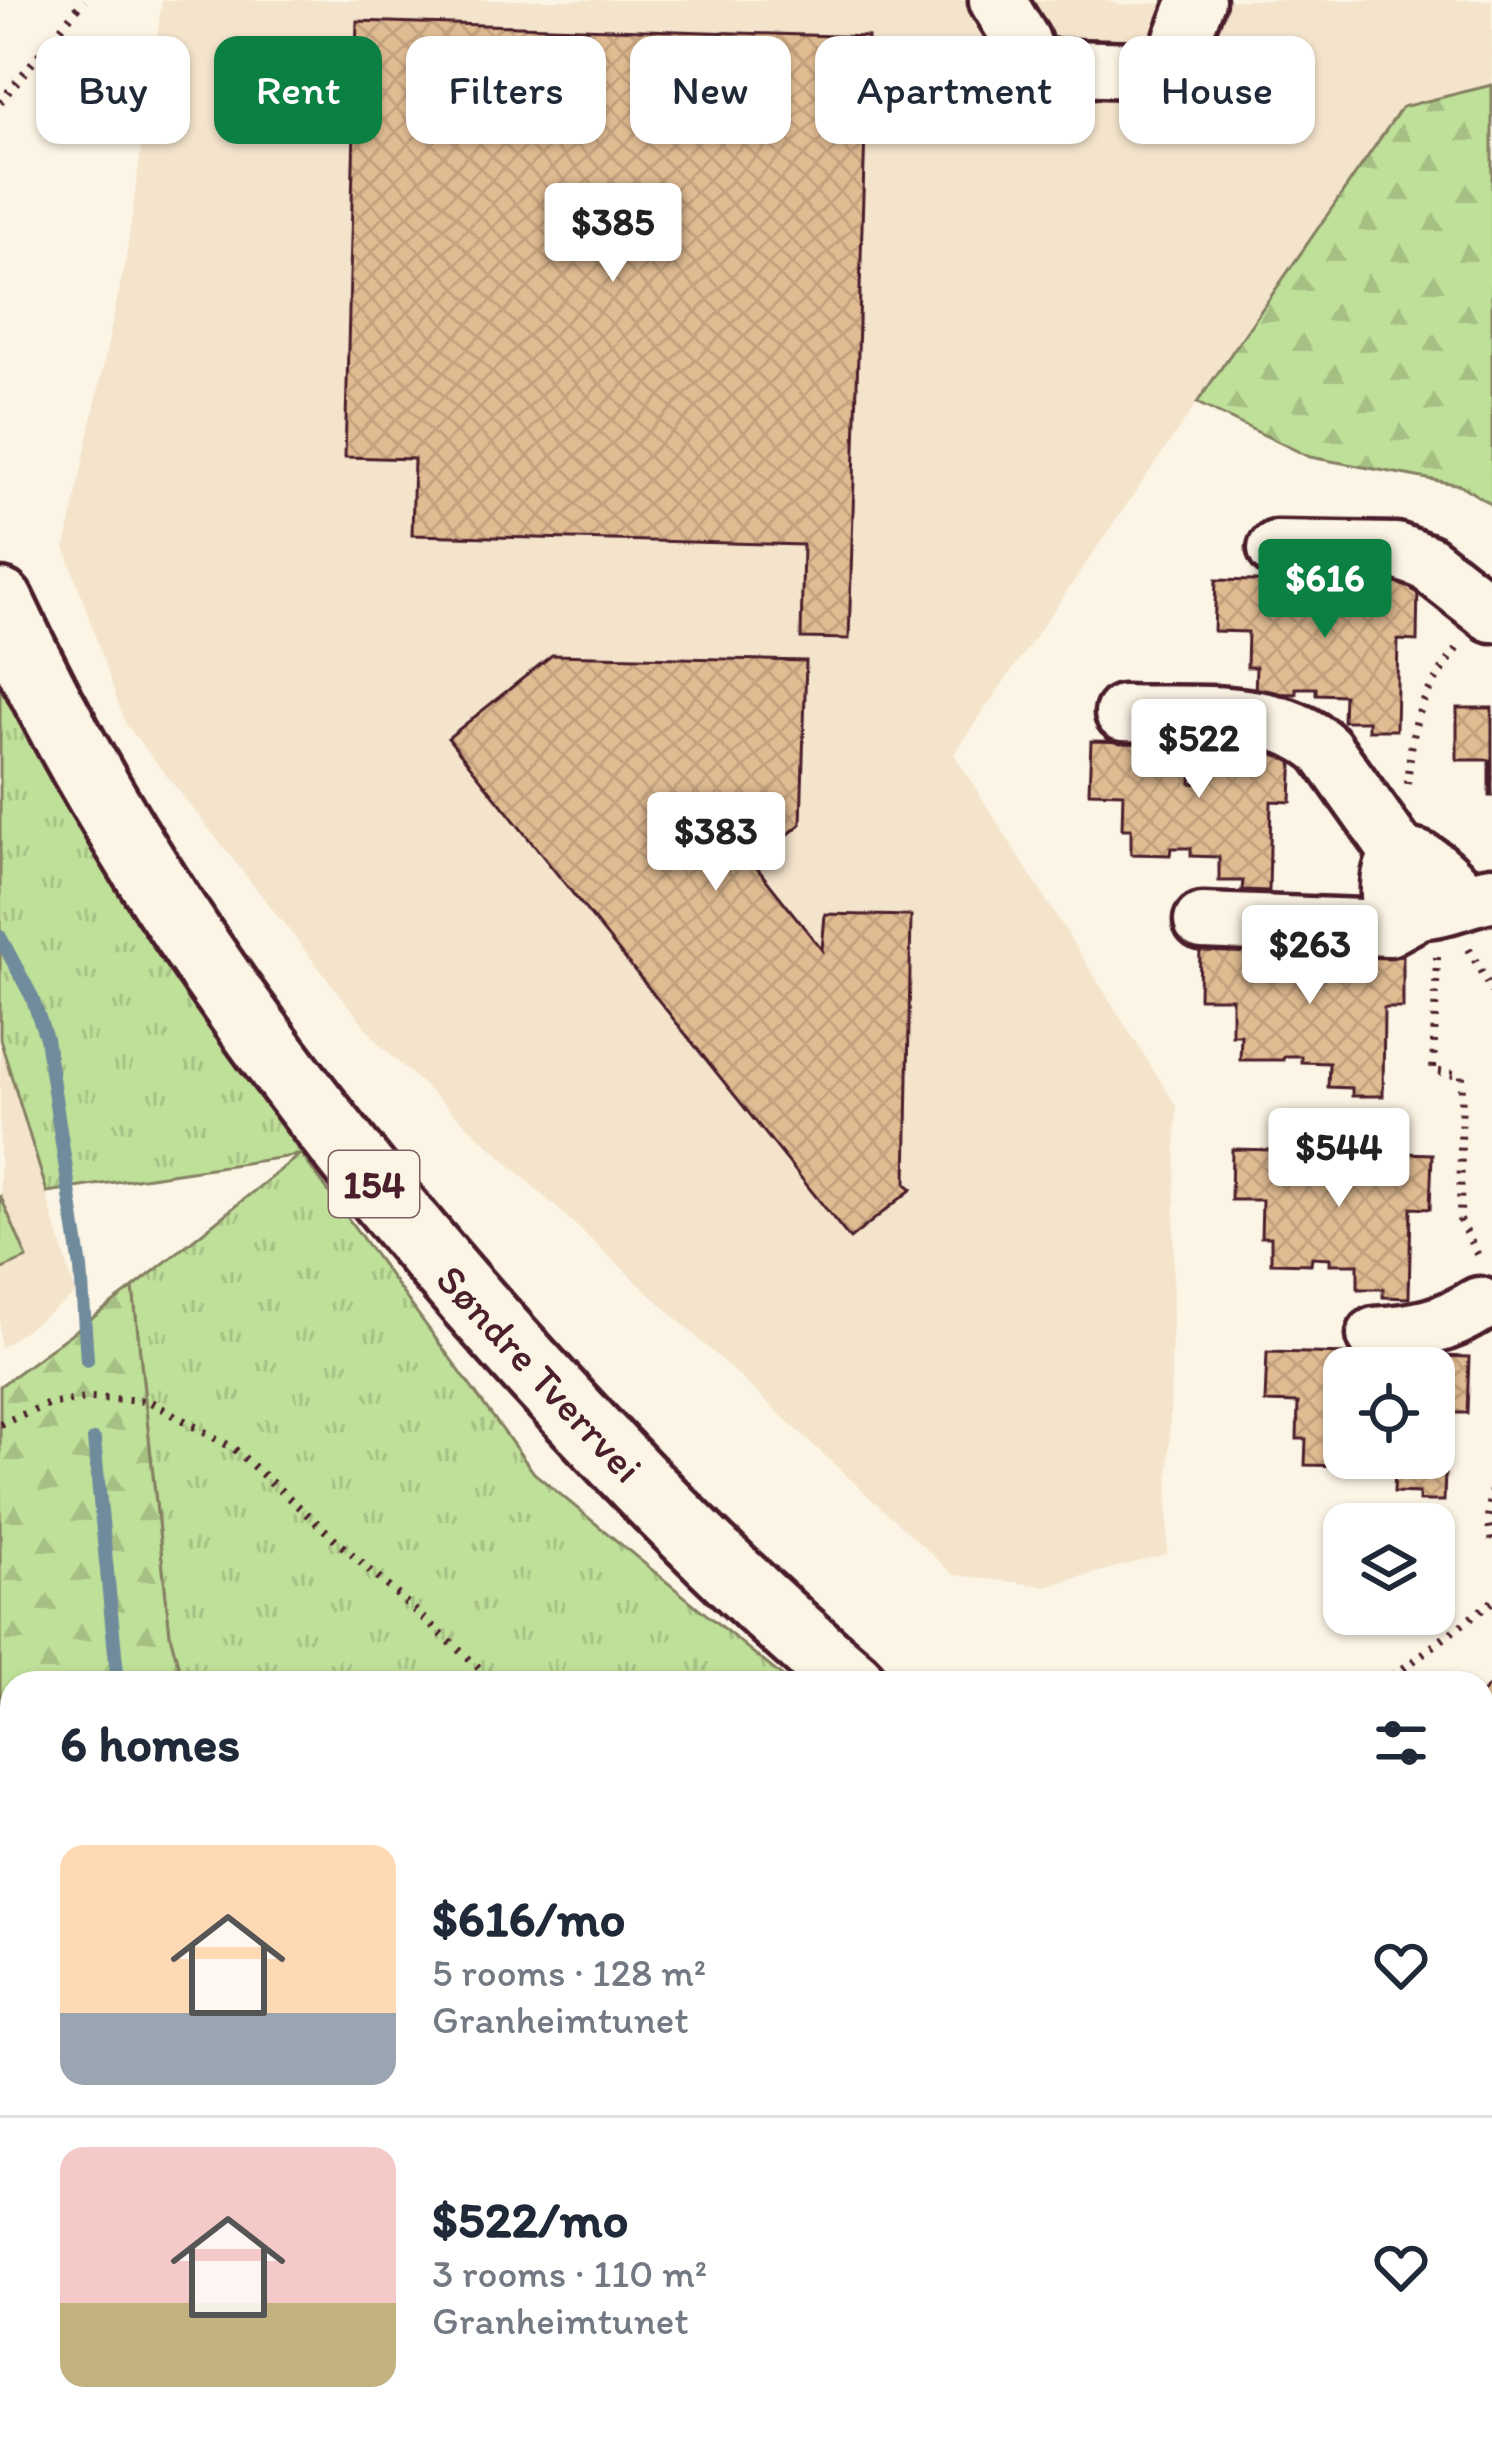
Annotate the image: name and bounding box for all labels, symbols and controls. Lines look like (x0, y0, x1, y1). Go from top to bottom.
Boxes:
chip: Buy (36, 36, 190, 144)
chip: Rent (214, 36, 382, 144)
chip: Filters (406, 36, 606, 144)
chip: New (630, 36, 791, 144)
chip: Apartment (815, 36, 1095, 144)
chip: House (1119, 36, 1315, 144)
pin: $385 (542, 183, 684, 285)
text: $385 (572, 198, 654, 245)
pin: $616 (1254, 539, 1396, 641)
text: $616 (1285, 554, 1365, 601)
pin: $522 (1128, 699, 1270, 801)
text: $522 (1158, 714, 1240, 761)
pin: $383 (645, 792, 787, 894)
text: $383 (674, 807, 758, 854)
pin: $263 (1239, 905, 1381, 1007)
text: $263 (1269, 920, 1351, 967)
pin: $544 (1268, 1108, 1410, 1210)
text: $544 (1295, 1123, 1383, 1170)
road number: 154 (329, 1151, 419, 1217)
street label: Søndre Tverrvei (426, 1254, 653, 1493)
map controls (1323, 1347, 1455, 1635)
button: locate (1323, 1347, 1455, 1479)
button: layers (1323, 1503, 1455, 1635)
icon: filters (1368, 1710, 1434, 1776)
text: 6 homes (60, 1713, 240, 1774)
text: $616/mo (432, 1888, 626, 1949)
icon: home (156, 1893, 300, 2037)
icon: heart (1368, 1932, 1434, 1998)
text: 5 rooms · 128 m² (432, 1949, 706, 1996)
text: Granheimtunet (432, 1996, 689, 2043)
text: $522/mo (432, 2189, 629, 2250)
icon: home (156, 2195, 300, 2339)
icon: heart (1368, 2234, 1434, 2300)
text: 3 rooms · 110 m² (432, 2250, 707, 2297)
text: Granheimtunet (432, 2297, 689, 2344)

